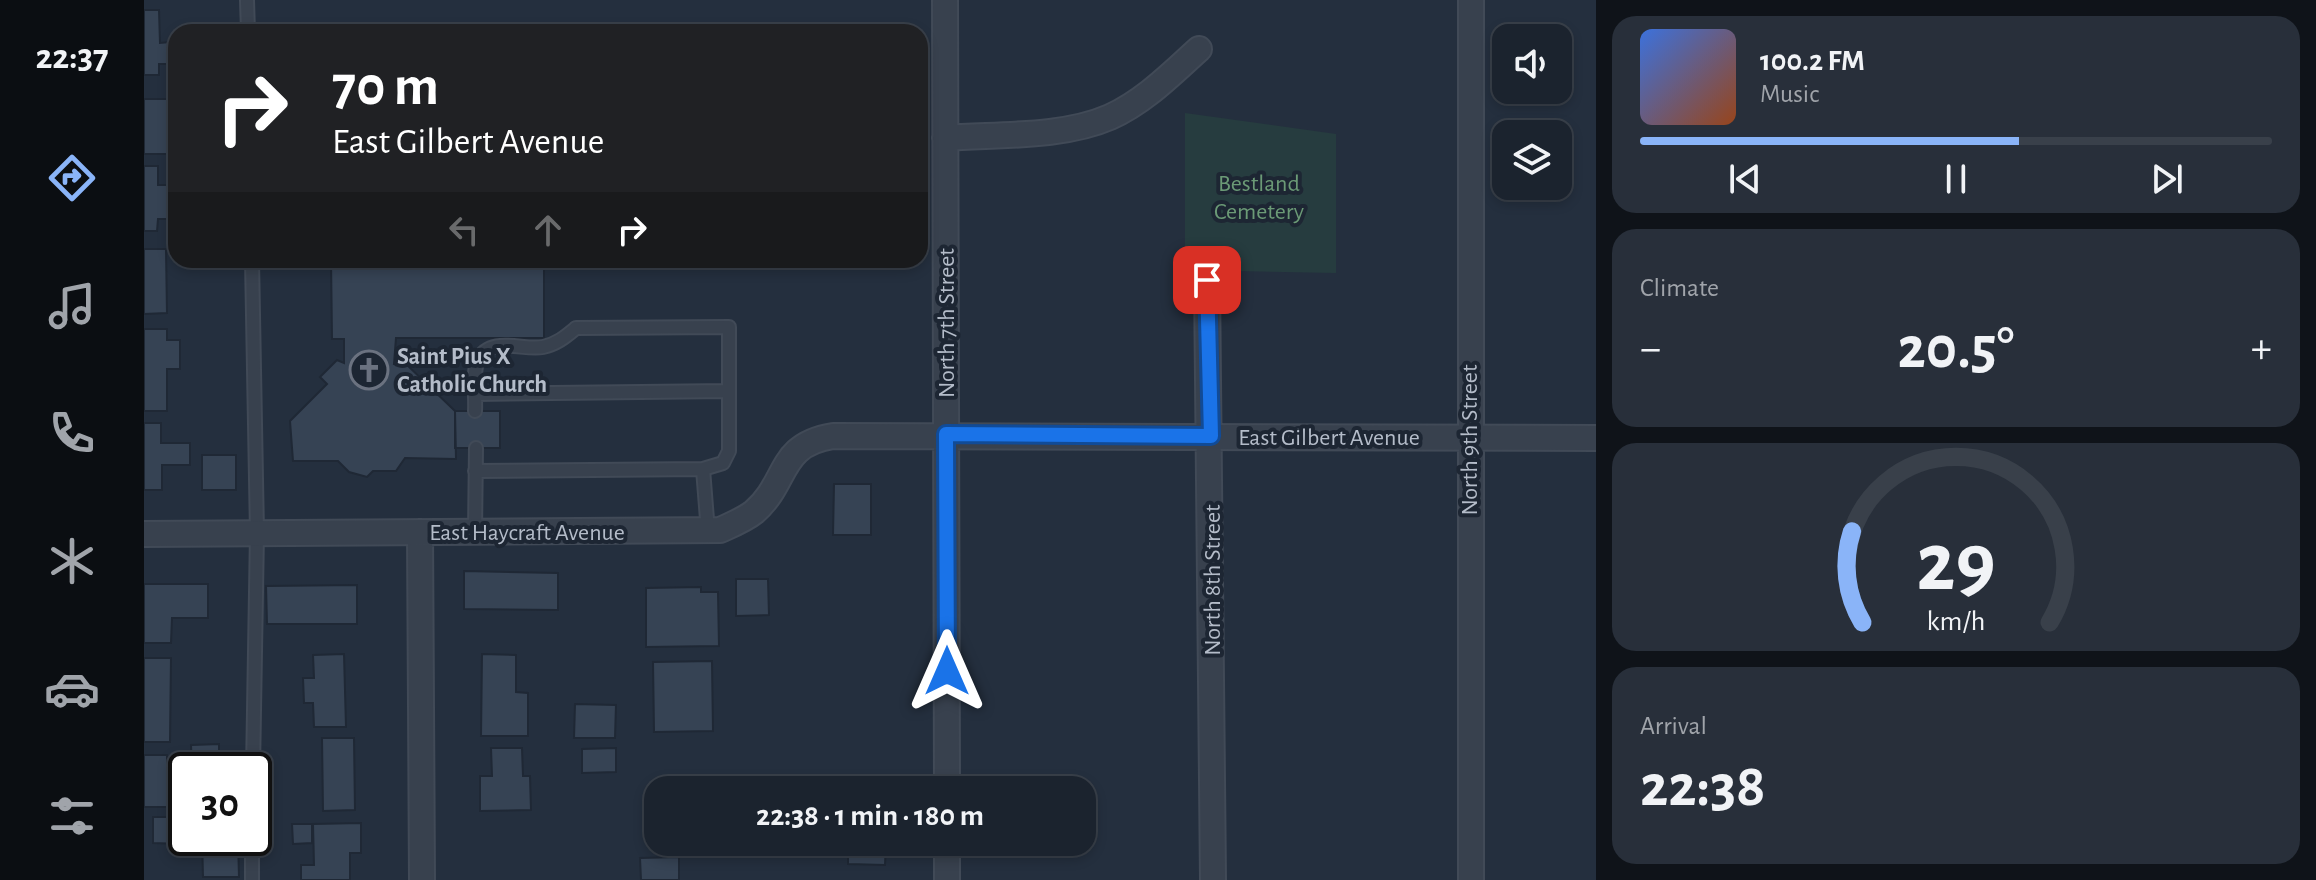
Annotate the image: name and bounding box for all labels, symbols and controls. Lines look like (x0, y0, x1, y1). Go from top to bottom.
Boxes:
map controls (1492, 24, 1572, 200)
button: sound (1492, 24, 1572, 104)
text: 22:37 (35, 39, 109, 75)
text: 100.2 FM (1760, 46, 1865, 76)
icon: right (200, 56, 304, 160)
text: 70 m (332, 59, 439, 115)
text: Music (1760, 81, 1819, 107)
button: layers (1492, 120, 1572, 200)
text: East Gilbert Avenue (332, 124, 604, 160)
icon: directions (44, 150, 100, 206)
icon: previous (1723, 157, 1767, 201)
icon: pause (1934, 157, 1978, 201)
icon: next (2145, 157, 2189, 201)
park label: Bestland Cemetery (1214, 172, 1304, 224)
icon: left (442, 208, 486, 252)
icon: ahead (526, 208, 570, 252)
icon: right (610, 208, 654, 252)
pin (1173, 246, 1241, 314)
street label: North 7th Street (935, 248, 959, 398)
icon: arrive (1185, 258, 1229, 302)
text: Climate (1640, 275, 1719, 301)
icon: music (44, 278, 100, 334)
text: 20.5° (1898, 319, 2014, 379)
text: − (1640, 327, 1661, 371)
text: + (2251, 327, 2272, 371)
place label: Saint Pius X Catholic Church (397, 345, 547, 397)
church icon: Saint Pius X Catholic Church (348, 349, 390, 391)
street label: North 9th Street (1458, 364, 1482, 516)
icon: phone (44, 405, 100, 461)
street label: East Gilbert Avenue (1238, 426, 1420, 450)
street label: North 8th Street (1201, 504, 1225, 656)
street label: East Haycraft Avenue (429, 521, 625, 545)
text: 29 (1916, 521, 1996, 605)
icon: climate (44, 533, 100, 589)
text: km/h (1927, 607, 1985, 636)
position arrow (905, 629, 989, 713)
icon: car (44, 661, 100, 717)
text: Arrival (1640, 713, 1707, 739)
speed limit sign: 30 (168, 752, 272, 856)
text: 22:38 (1640, 757, 1766, 817)
icon: filters (44, 788, 100, 844)
text: 22:38 · 1 min · 180 m (756, 801, 984, 831)

